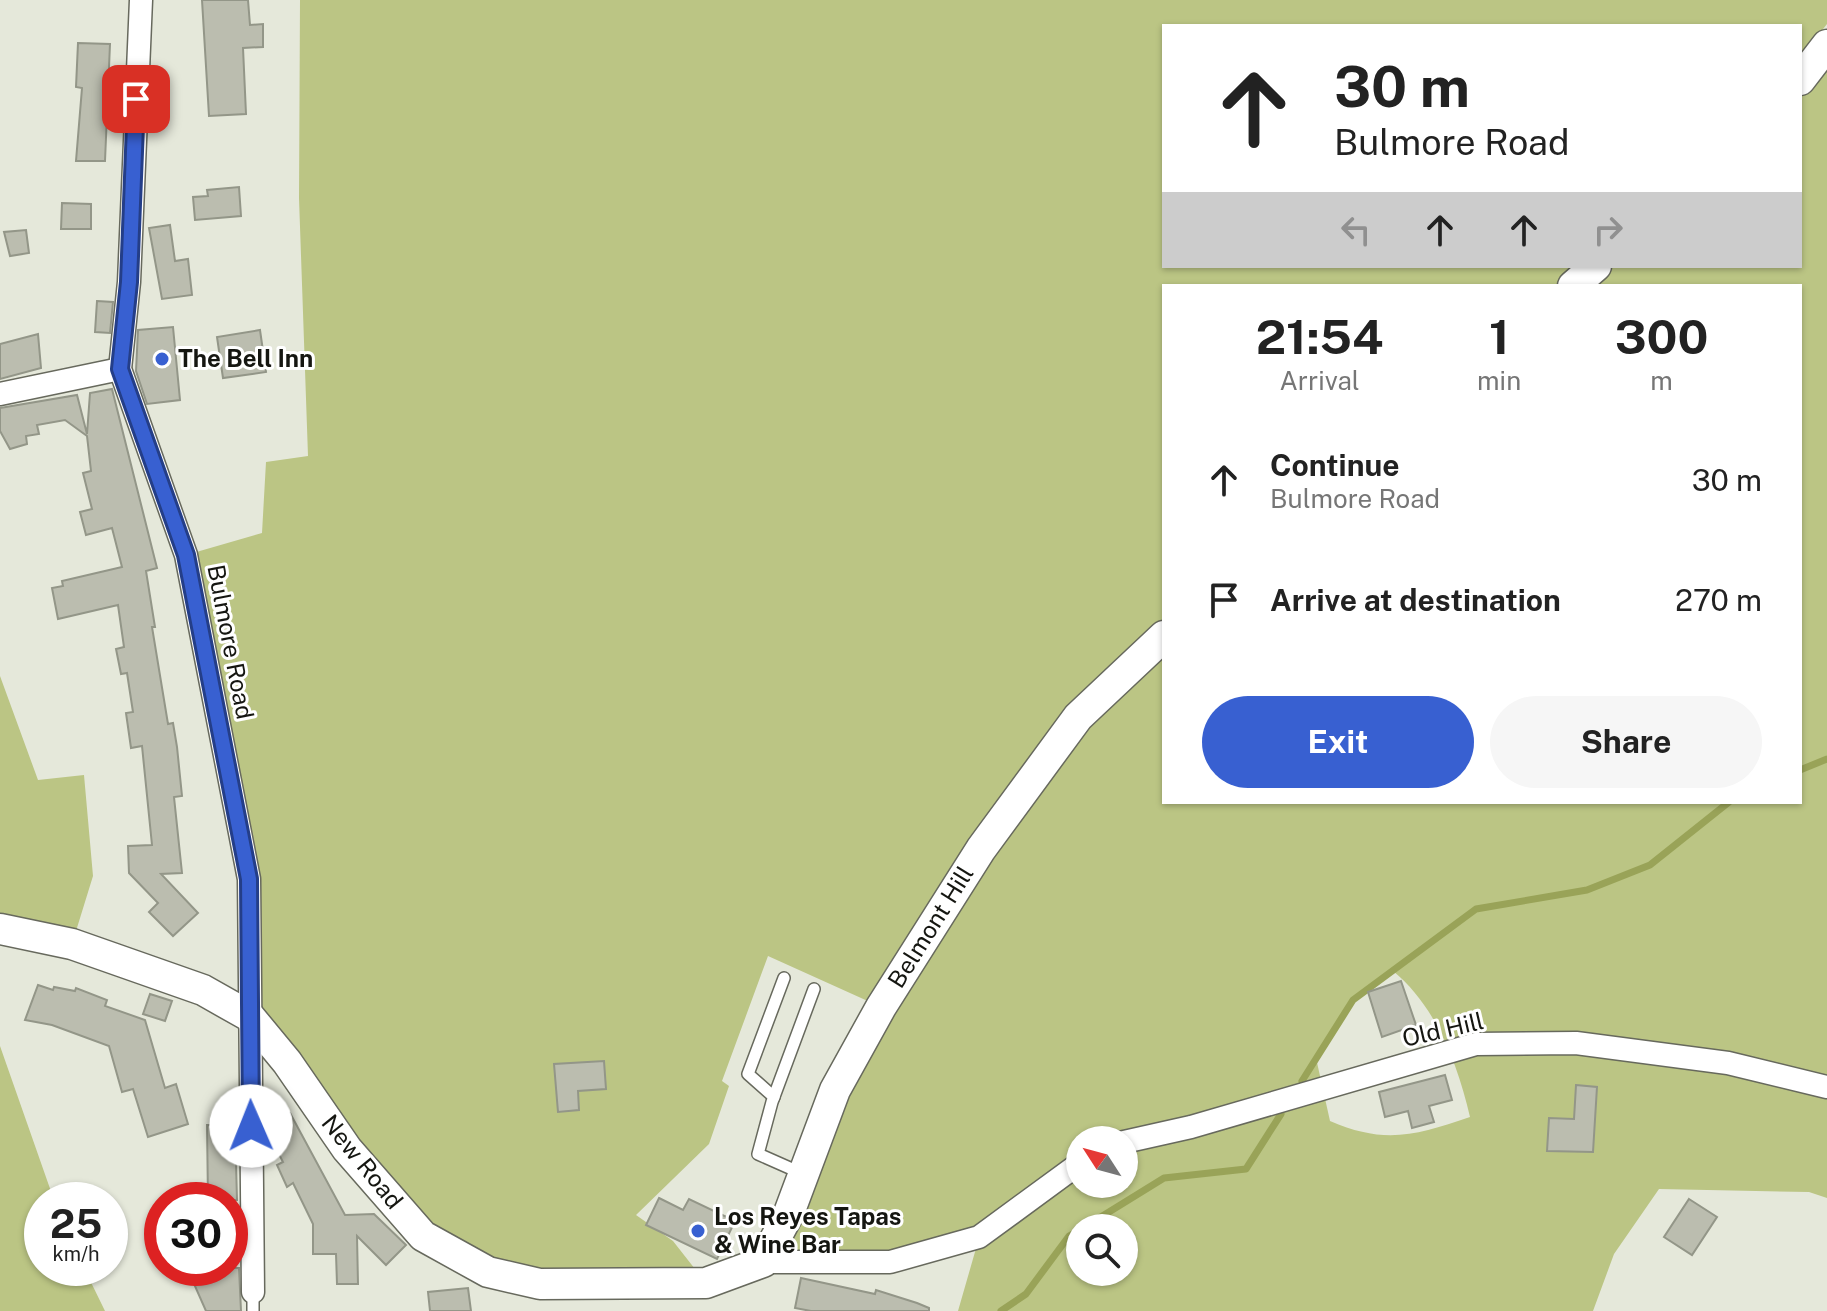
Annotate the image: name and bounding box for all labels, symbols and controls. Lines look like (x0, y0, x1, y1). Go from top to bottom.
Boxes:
text: 30 m (1334, 54, 1470, 120)
icon: ahead (1202, 56, 1306, 160)
pin (102, 65, 170, 133)
icon: arrive (114, 77, 158, 121)
text: Bulmore Road (1334, 121, 1569, 163)
icon: left (1334, 208, 1378, 252)
icon: ahead (1418, 208, 1462, 252)
icon: ahead (1502, 208, 1546, 252)
icon: right (1586, 208, 1630, 252)
text: 21:54 (1256, 308, 1383, 365)
text: 1 (1489, 308, 1509, 365)
text: 300 (1615, 308, 1708, 365)
place label: The Bell Inn (178, 344, 313, 372)
marker: The Bell Inn (153, 350, 171, 368)
text: Arrival (1279, 365, 1360, 396)
text: min (1477, 365, 1521, 396)
text: m (1650, 365, 1673, 396)
text: Continue (1270, 447, 1400, 483)
icon: ahead (1202, 458, 1246, 502)
text: 30 m (1692, 462, 1762, 498)
text: Bulmore Road (1270, 483, 1440, 514)
street label: Bulmore Road (202, 562, 260, 722)
icon: arrive (1202, 578, 1246, 622)
text: Arrive at destination (1270, 582, 1561, 618)
text: 270 m (1675, 582, 1762, 618)
button: Exit (1202, 696, 1474, 788)
button: Share (1490, 696, 1762, 788)
street label: Belmont Hill (882, 860, 979, 993)
street label: Old Hill (1399, 1006, 1486, 1052)
position arrow (209, 1084, 293, 1168)
street label: New Road (316, 1109, 409, 1214)
north arrow (1066, 1126, 1138, 1198)
map controls (1066, 1126, 1138, 1286)
speed limit sign: 30 (144, 1182, 248, 1286)
text: 25 (50, 1200, 102, 1247)
place label: Los Reyes Tapas & Wine Bar (714, 1202, 901, 1258)
button: search (1066, 1214, 1138, 1286)
marker: Los Reyes Tapas & Wine Bar (689, 1222, 707, 1240)
text: km/h (52, 1242, 100, 1266)

